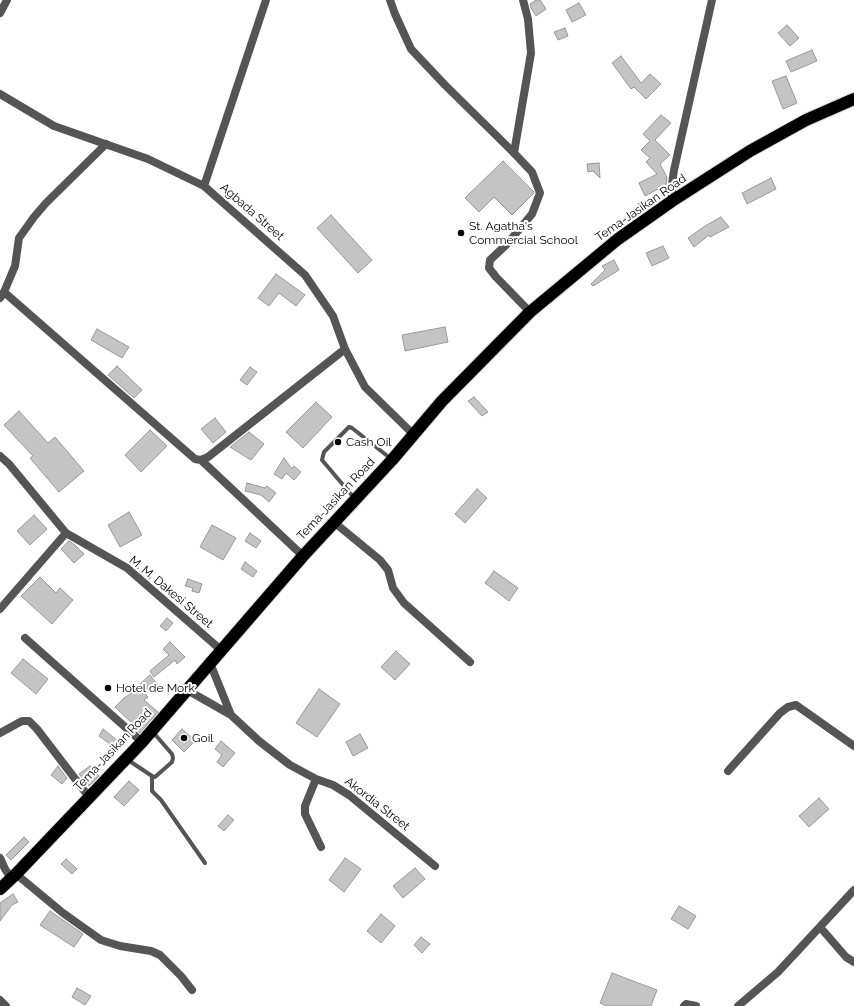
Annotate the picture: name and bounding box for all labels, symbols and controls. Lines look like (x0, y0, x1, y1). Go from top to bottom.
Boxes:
street label: Tema-Jasikan Road (593, 171, 689, 245)
street label: Agbada Street (217, 180, 287, 244)
place label: St. Agatha's Commercial School (469, 219, 578, 247)
marker: St. Agatha's Commercial School (456, 228, 466, 238)
place label: Cash Oil (346, 435, 392, 449)
marker: Cash Oil (333, 437, 343, 447)
street label: Tema-Jasikan Road (294, 455, 378, 543)
street label: M. M. Dakesi Street (126, 553, 216, 631)
place label: Hotel de Mork (116, 681, 195, 695)
marker: Hotel de Mork (103, 683, 113, 693)
street label: Tema-Jasikan Road (71, 706, 155, 794)
place label: Goil (192, 731, 214, 745)
marker: Goil (179, 733, 189, 743)
street label: Akordia Street (342, 774, 412, 834)

